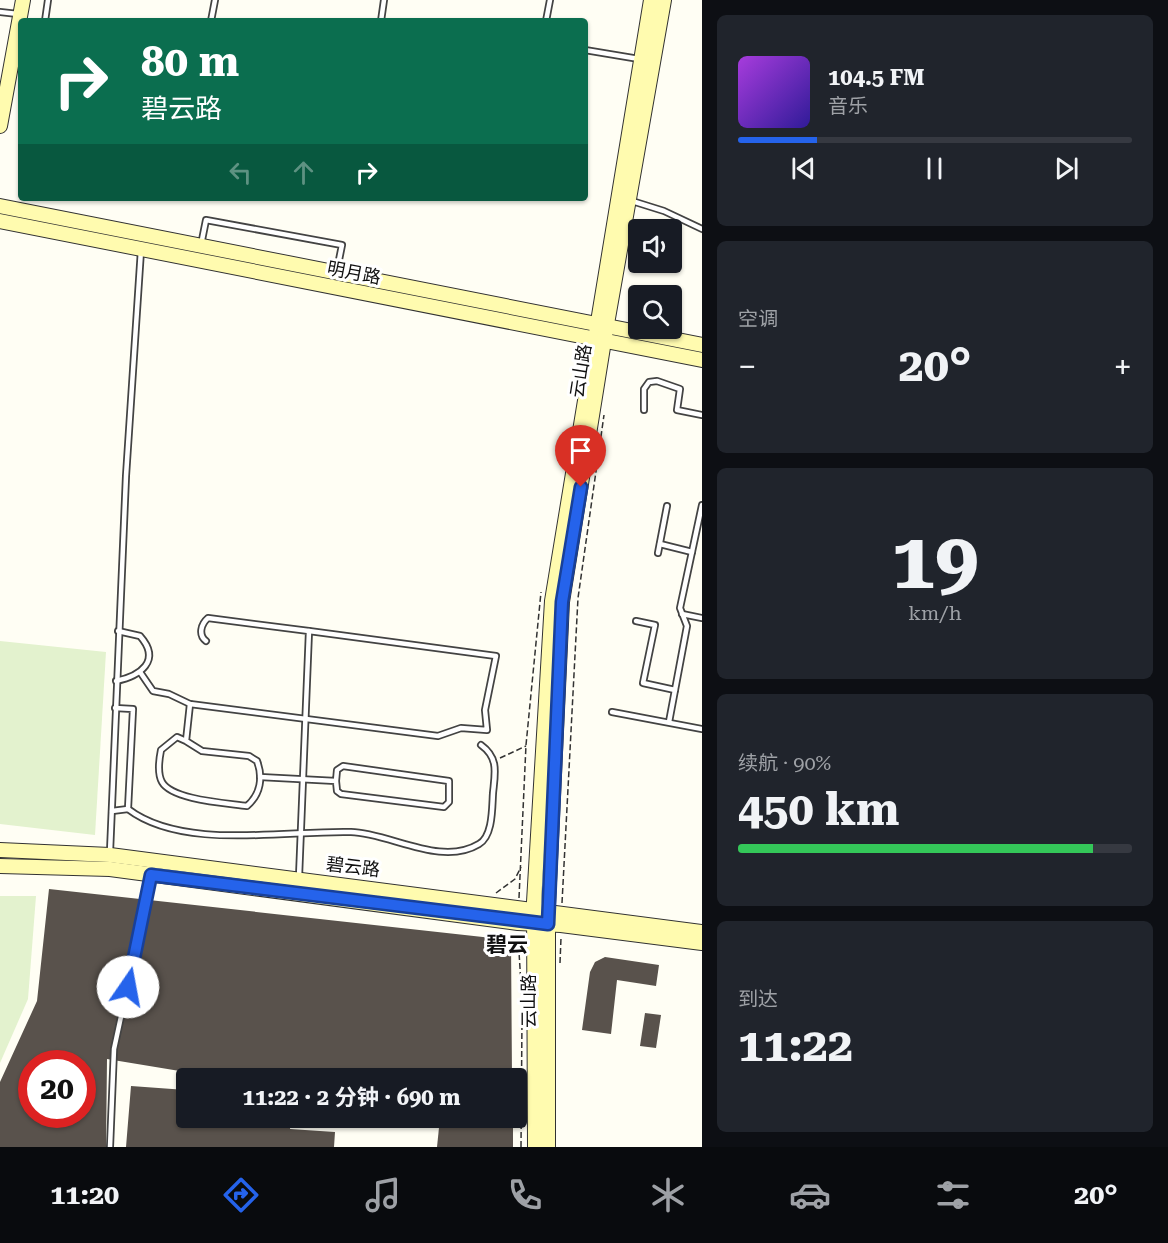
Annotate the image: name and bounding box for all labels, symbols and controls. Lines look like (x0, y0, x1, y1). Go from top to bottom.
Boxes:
text: 80 m (141, 37, 239, 86)
icon: right (42, 42, 120, 120)
text: 104.5 FM (828, 65, 925, 90)
text: 碧云路 (141, 93, 222, 125)
text: 音乐 (828, 94, 868, 118)
icon: previous (787, 152, 820, 185)
icon: pause (918, 152, 951, 185)
icon: next (1050, 152, 1083, 185)
icon: left (224, 156, 257, 189)
icon: ahead (287, 156, 320, 189)
icon: right (350, 156, 383, 189)
map controls (628, 219, 682, 339)
button: sound (628, 219, 682, 273)
street label: 明月路 (326, 257, 383, 288)
button: search (628, 285, 682, 339)
text: 空调 (738, 307, 778, 331)
text: 20° (899, 339, 971, 392)
street label: 云山路 (566, 343, 595, 399)
text: − (738, 347, 756, 386)
text: + (1114, 347, 1132, 386)
pin (555, 425, 606, 487)
icon: arrive (564, 434, 597, 467)
text: 19 (891, 516, 979, 607)
text: km/h (908, 601, 962, 625)
text: 续航 · 90% (738, 751, 831, 775)
text: 450 km (738, 783, 899, 836)
street label: 碧云路 (325, 853, 381, 880)
district label: 碧云 (486, 933, 528, 957)
position arrow (96, 955, 160, 1019)
street label: 云山路 (518, 974, 539, 1028)
text: 到达 (738, 987, 778, 1011)
text: 11:22 (738, 1019, 853, 1072)
speed limit sign: 20 (18, 1050, 96, 1128)
text: 11:22 · 2 分钟 · 690 m (243, 1085, 460, 1110)
icon: directions (220, 1174, 262, 1216)
icon: music (362, 1174, 404, 1216)
icon: phone (504, 1174, 546, 1216)
icon: climate (647, 1174, 689, 1216)
icon: car (789, 1174, 831, 1216)
icon: filters (932, 1174, 974, 1216)
text: 11:20 (50, 1179, 119, 1211)
text: 20° (1074, 1179, 1118, 1211)

